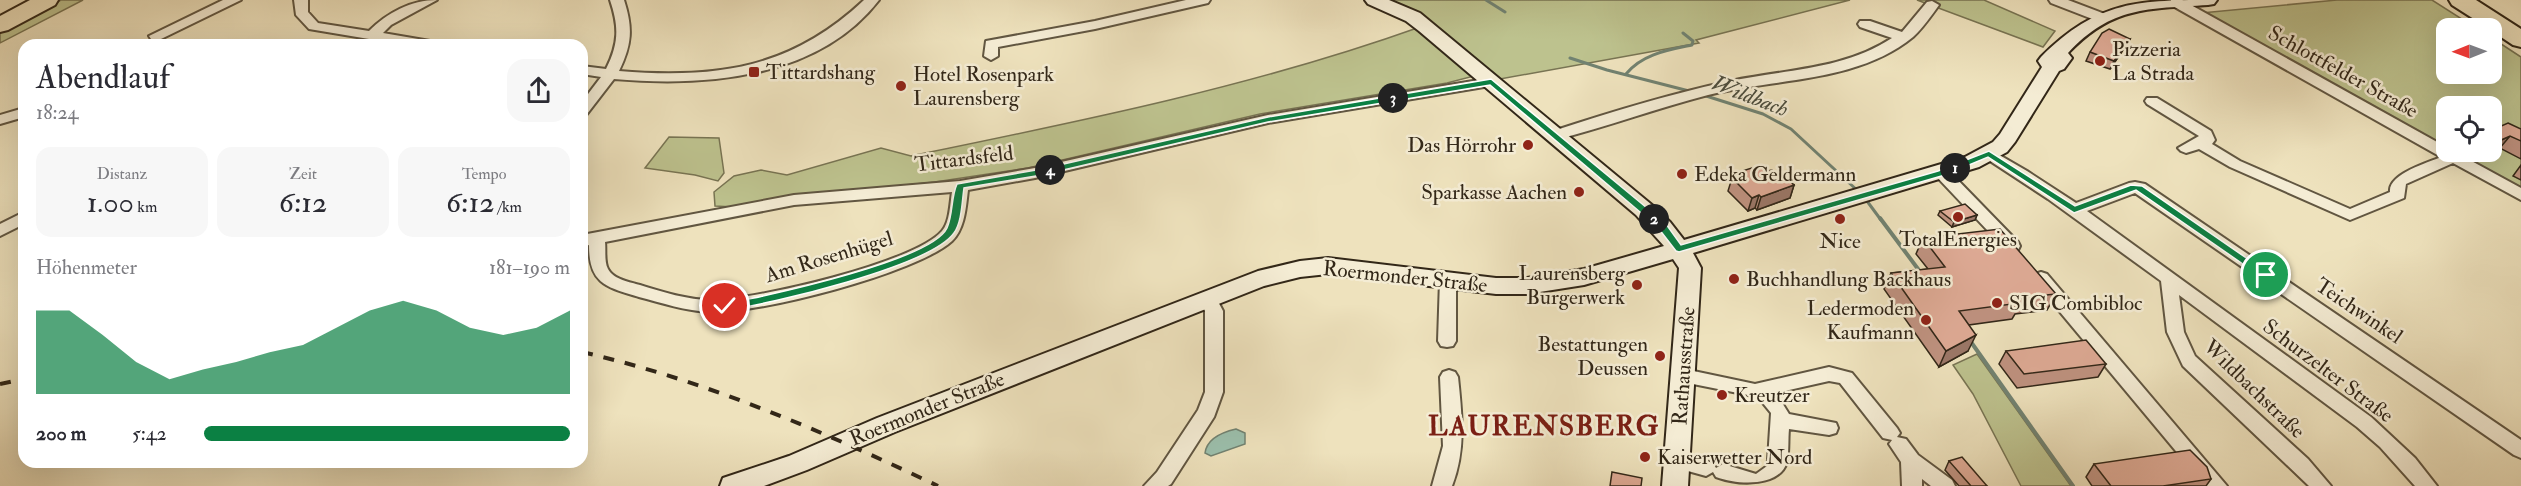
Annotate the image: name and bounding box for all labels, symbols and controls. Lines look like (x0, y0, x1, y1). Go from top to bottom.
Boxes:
north arrow (2436, 18, 2502, 84)
map controls (2436, 18, 2502, 162)
street label: Schlottfelder Straße (2263, 20, 2423, 124)
place label: Pizzeria La Strada (2112, 36, 2195, 87)
marker: Pizzeria La Strada (2093, 54, 2107, 68)
text: Abendlauf (36, 57, 170, 98)
button: share (507, 59, 570, 122)
place label: Tittardshang (766, 59, 876, 86)
place label: Hotel Rosenpark Laurensberg (913, 61, 1054, 112)
marker: Tittardshang (747, 65, 761, 79)
water label: Wildbach (1708, 69, 1792, 123)
marker: Hotel Rosenpark Laurensberg (894, 79, 908, 93)
pin: 3 (1378, 83, 1408, 113)
text: 3 (1390, 88, 1396, 108)
button: locate (2436, 96, 2502, 162)
text: 18:24 (36, 100, 78, 125)
place label: Das Hörrohr (1407, 132, 1516, 159)
marker: Das Hörrohr (1521, 138, 1535, 152)
street label: Tittardsfeld (913, 139, 1016, 178)
pin: 1 (1940, 153, 1970, 183)
pin: 4 (1035, 155, 1065, 185)
text: 1 (1952, 158, 1958, 178)
text: 4 (1046, 160, 1054, 180)
place label: Edeka Geldermann (1694, 161, 1857, 188)
text: Distanz (97, 164, 147, 184)
text: Zeit (289, 164, 317, 184)
text: Tempo (462, 164, 506, 184)
marker: Edeka Geldermann (1675, 167, 1689, 181)
place label: Sparkasse Aachen (1421, 179, 1567, 206)
text: 1.00 (87, 184, 134, 221)
text: 6:12 (279, 184, 327, 221)
text: 6:12 (446, 184, 494, 221)
marker: Sparkasse Aachen (1572, 185, 1586, 199)
text: km (134, 197, 157, 217)
text: /km (494, 197, 522, 217)
pin: 2 (1639, 204, 1669, 234)
text: 2 (1650, 209, 1658, 229)
marker: TotalEnergies (1951, 210, 1965, 224)
marker: Nice (1833, 212, 1847, 226)
street label: Am Rosenhügel (761, 225, 897, 290)
place label: TotalEnergies (1899, 226, 2017, 253)
place label: Nice (1819, 228, 1861, 255)
pin (2240, 249, 2291, 300)
text: Höhenmeter (36, 255, 137, 280)
text: 181–190 m (489, 255, 570, 280)
street label: Roermonder Straße (1322, 255, 1489, 299)
icon: arrive (2249, 258, 2282, 291)
place label: Laurensberg Burgerwerk (1519, 260, 1626, 311)
place label: Buchhandlung Backhaus (1746, 266, 1951, 293)
marker: Buchhandlung Backhaus (1727, 272, 1741, 286)
street label: Teichwinkel (2310, 272, 2408, 350)
marker: Laurensberg Burgerwerk (1630, 278, 1644, 292)
pin (699, 280, 750, 331)
icon: check (708, 289, 741, 322)
place label: SIG Combibloc (2009, 290, 2143, 317)
place label: Ledermoden Kaufmann (1807, 295, 1914, 346)
marker: SIG Combibloc (1990, 296, 2004, 310)
street label: Rathausstraße (1666, 306, 1702, 426)
marker: Ledermoden Kaufmann (1919, 313, 1933, 327)
street label: Schurzelter Straße (2257, 313, 2399, 429)
place label: Bestattungen Deussen (1538, 331, 1648, 382)
street label: Wildbachstraße (2197, 333, 2311, 445)
marker: Bestattungen Deussen (1653, 349, 1667, 363)
street label: Roermonder Straße (845, 365, 1009, 452)
place label: Kreutzer (1734, 382, 1810, 409)
marker: Kreutzer (1715, 388, 1729, 402)
district label: LAURENSBERG (1428, 410, 1660, 443)
text: 200 m (36, 421, 86, 446)
text: 5:42 (132, 421, 167, 446)
place label: Kaiserwetter Nord (1657, 444, 1813, 471)
marker: Kaiserwetter Nord (1638, 450, 1652, 464)

